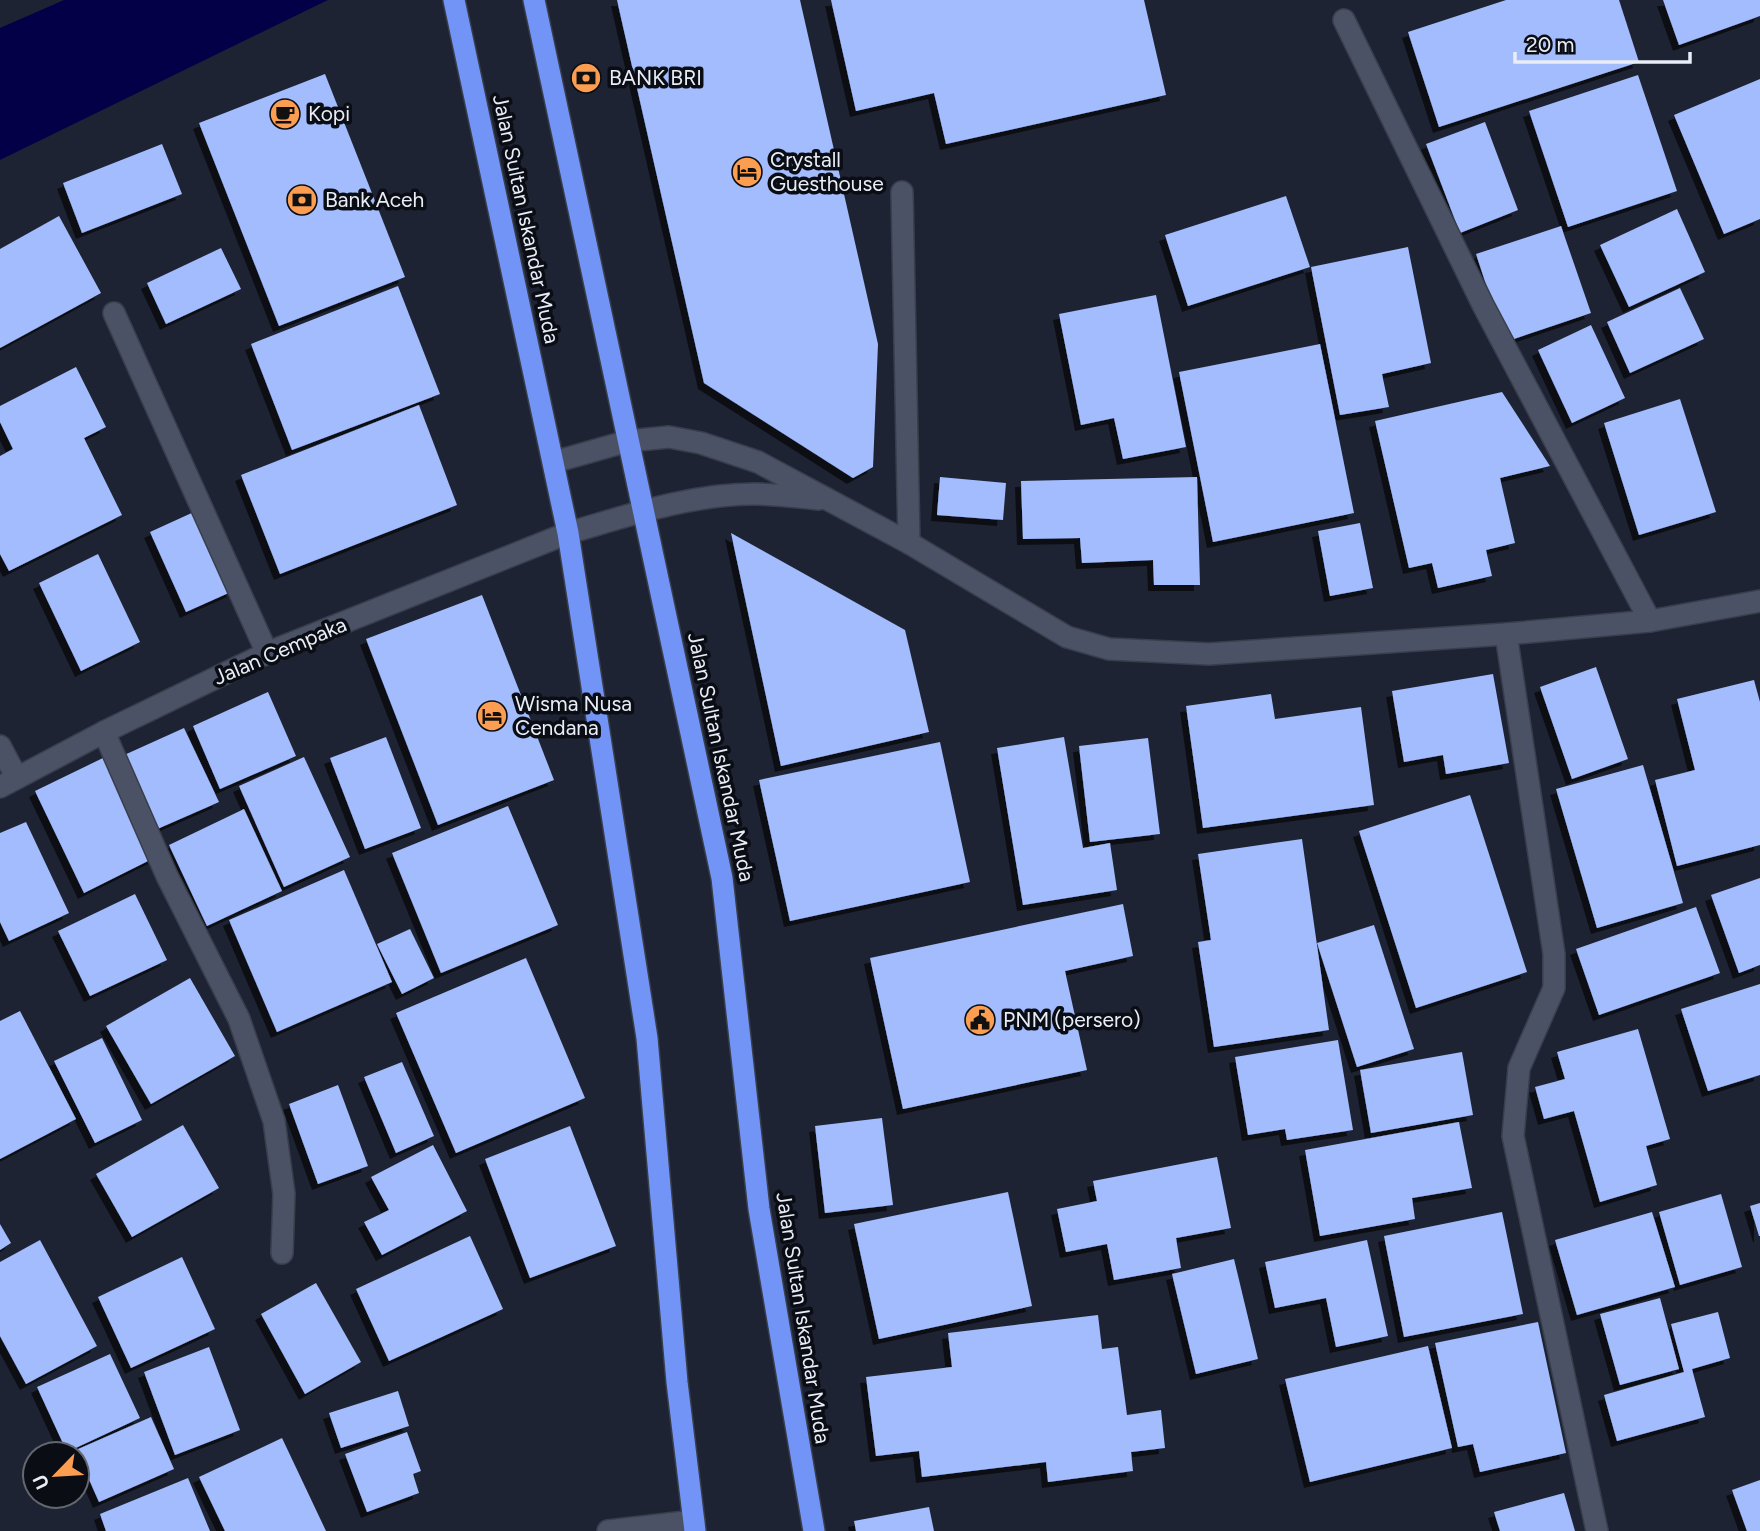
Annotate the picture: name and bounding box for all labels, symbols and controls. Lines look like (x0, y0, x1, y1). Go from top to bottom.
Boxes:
scale bar (1515, 21, 1690, 65)
text: 20 m (1526, 32, 1574, 57)
bank icon: BANK BRI (569, 61, 603, 95)
place label: BANK BRI (609, 65, 702, 90)
street label: Jalan Sultan Iskandar Muda (488, 92, 565, 346)
cafe icon: Kopi (268, 97, 302, 131)
place label: Kopi (308, 101, 350, 126)
place label: Crystall Guesthouse (770, 147, 884, 196)
hotel icon: Crystall Guesthouse (730, 155, 764, 189)
bank icon: Bank Aceh (285, 183, 319, 217)
place label: Bank Aceh (325, 187, 424, 212)
street label: Jalan Cempaka (210, 611, 350, 690)
street label: Jalan Sultan Iskandar Muda (683, 630, 760, 884)
place label: Wisma Nusa Cendana (515, 691, 632, 740)
hotel icon: Wisma Nusa Cendana (475, 699, 509, 733)
public building icon: PNM (persero) (963, 1003, 997, 1037)
place label: PNM (persero) (1003, 1007, 1141, 1032)
street label: Jalan Sultan Iskandar Muda (771, 1190, 836, 1445)
north arrow (21, 1440, 91, 1510)
text: U (28, 1471, 54, 1493)

